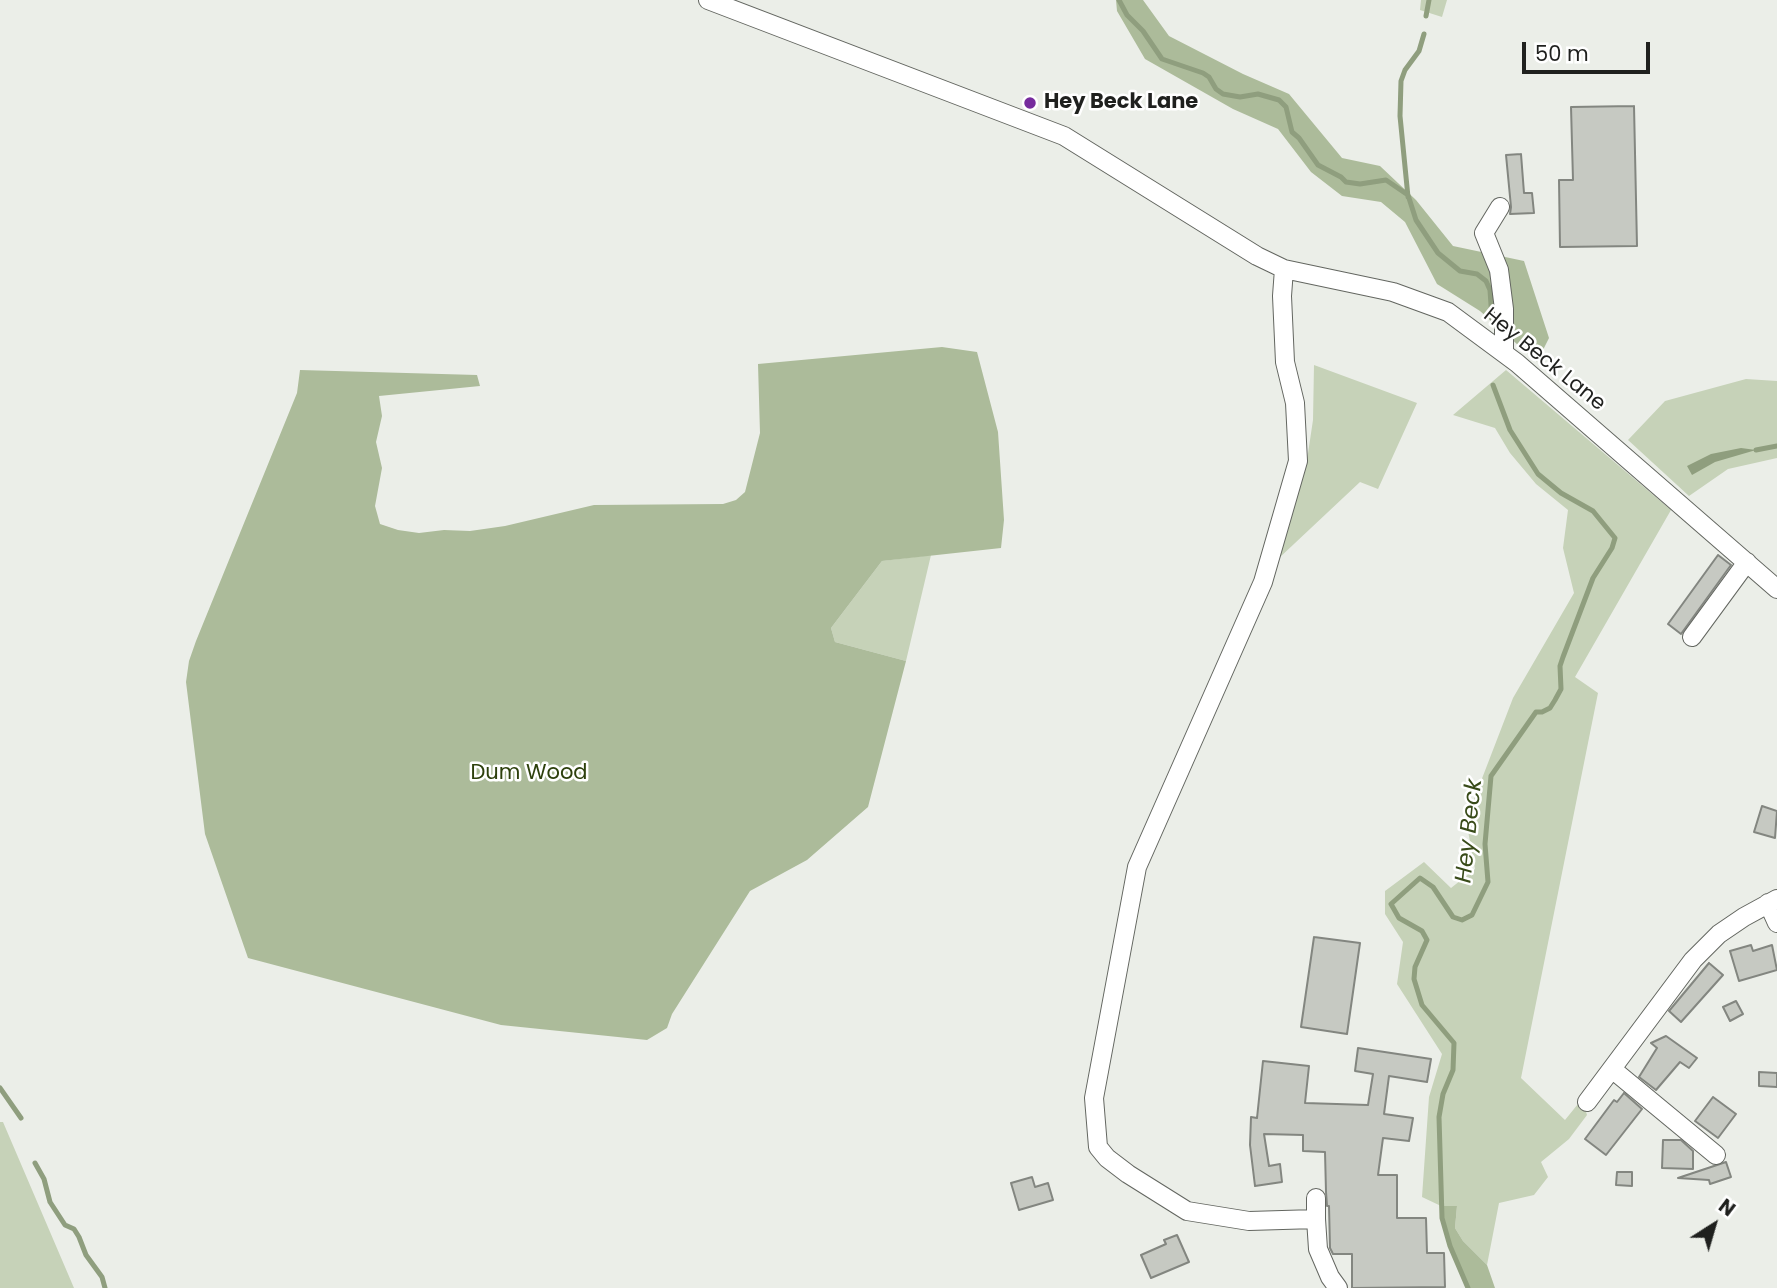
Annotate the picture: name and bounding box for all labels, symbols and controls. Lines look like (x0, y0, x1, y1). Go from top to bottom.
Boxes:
scale bar (1525, 28, 1653, 72)
text: 50 m (1535, 39, 1589, 68)
place label: Hey Beck Lane (1044, 90, 1198, 116)
marker: Hey Beck Lane (1022, 95, 1038, 111)
street label: Hey Beck Lane (1478, 303, 1610, 417)
park label: Dum Wood (470, 761, 588, 787)
water label: Hey Beck (1451, 778, 1489, 884)
north arrow (1679, 1190, 1749, 1260)
text: N (1713, 1193, 1741, 1223)

